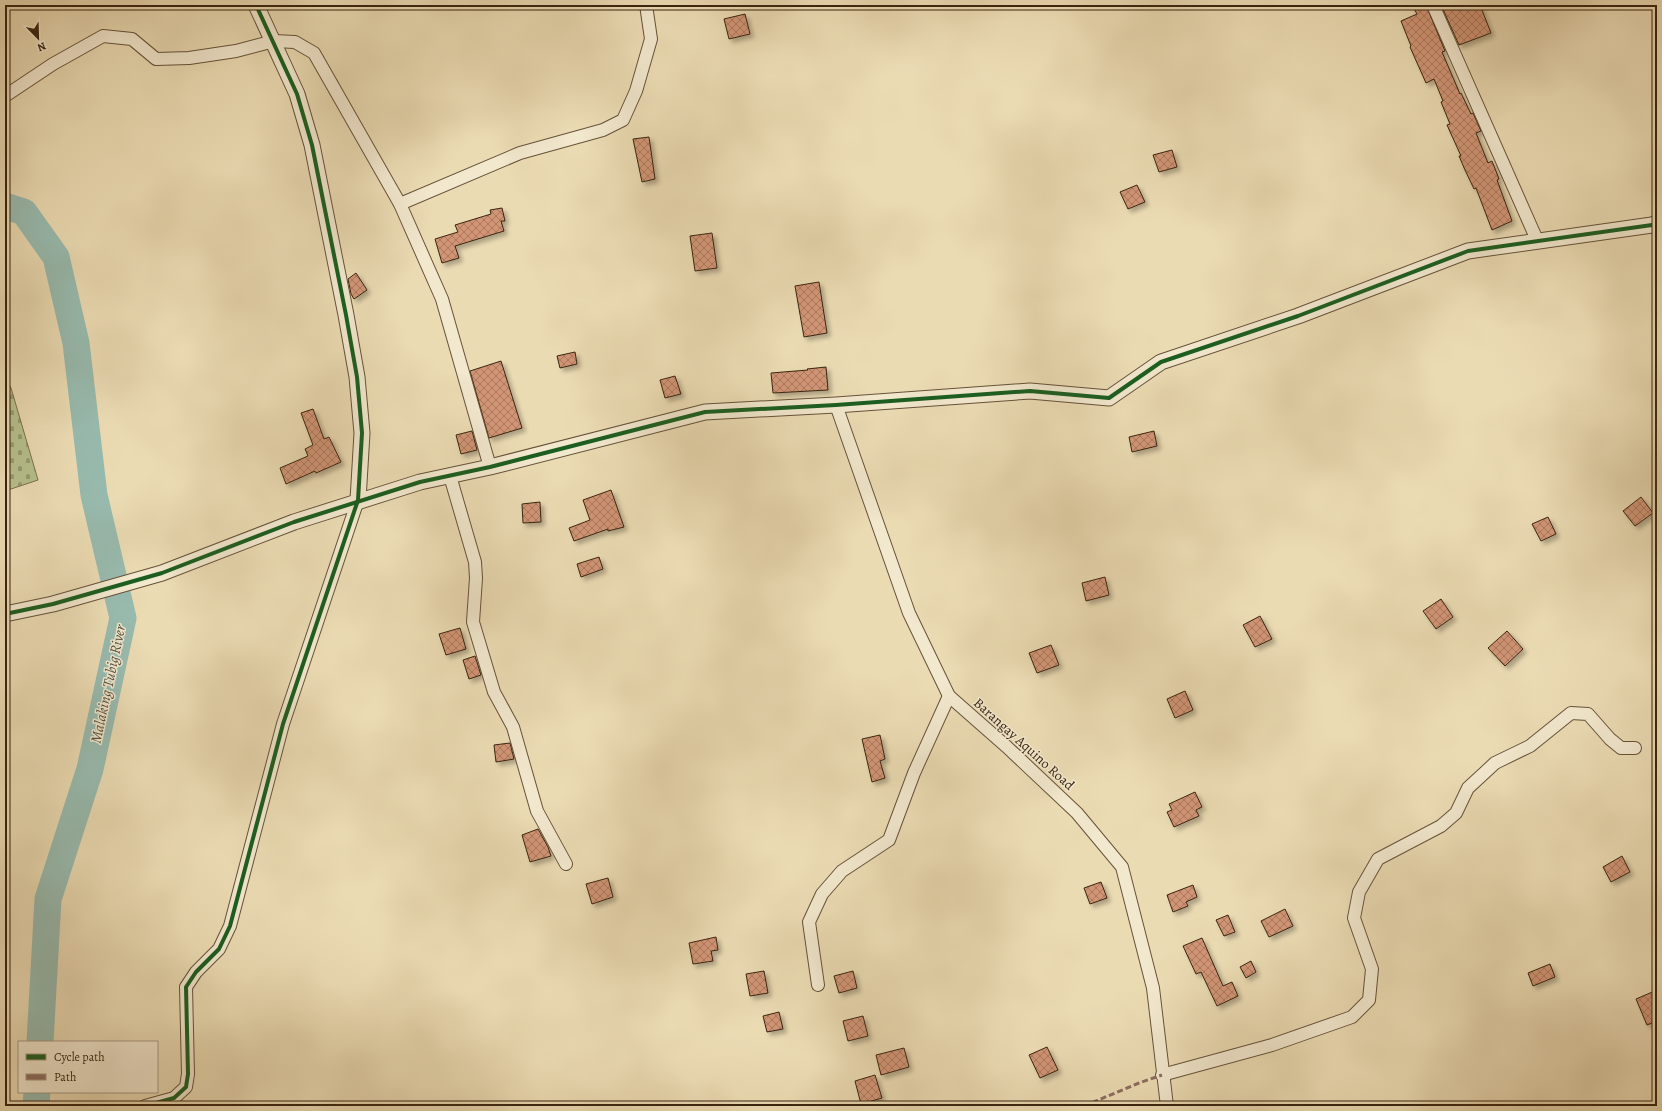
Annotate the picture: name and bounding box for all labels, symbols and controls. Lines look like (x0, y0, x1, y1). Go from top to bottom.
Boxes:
north arrow (18, 18, 58, 58)
text: N (35, 38, 48, 55)
water label: Malaking Tubig River (86, 622, 130, 745)
street label: Barangay Aquino Road (969, 694, 1079, 795)
legend (18, 1041, 158, 1093)
text: Cycle path (54, 1049, 105, 1065)
text: Path (54, 1069, 77, 1085)

